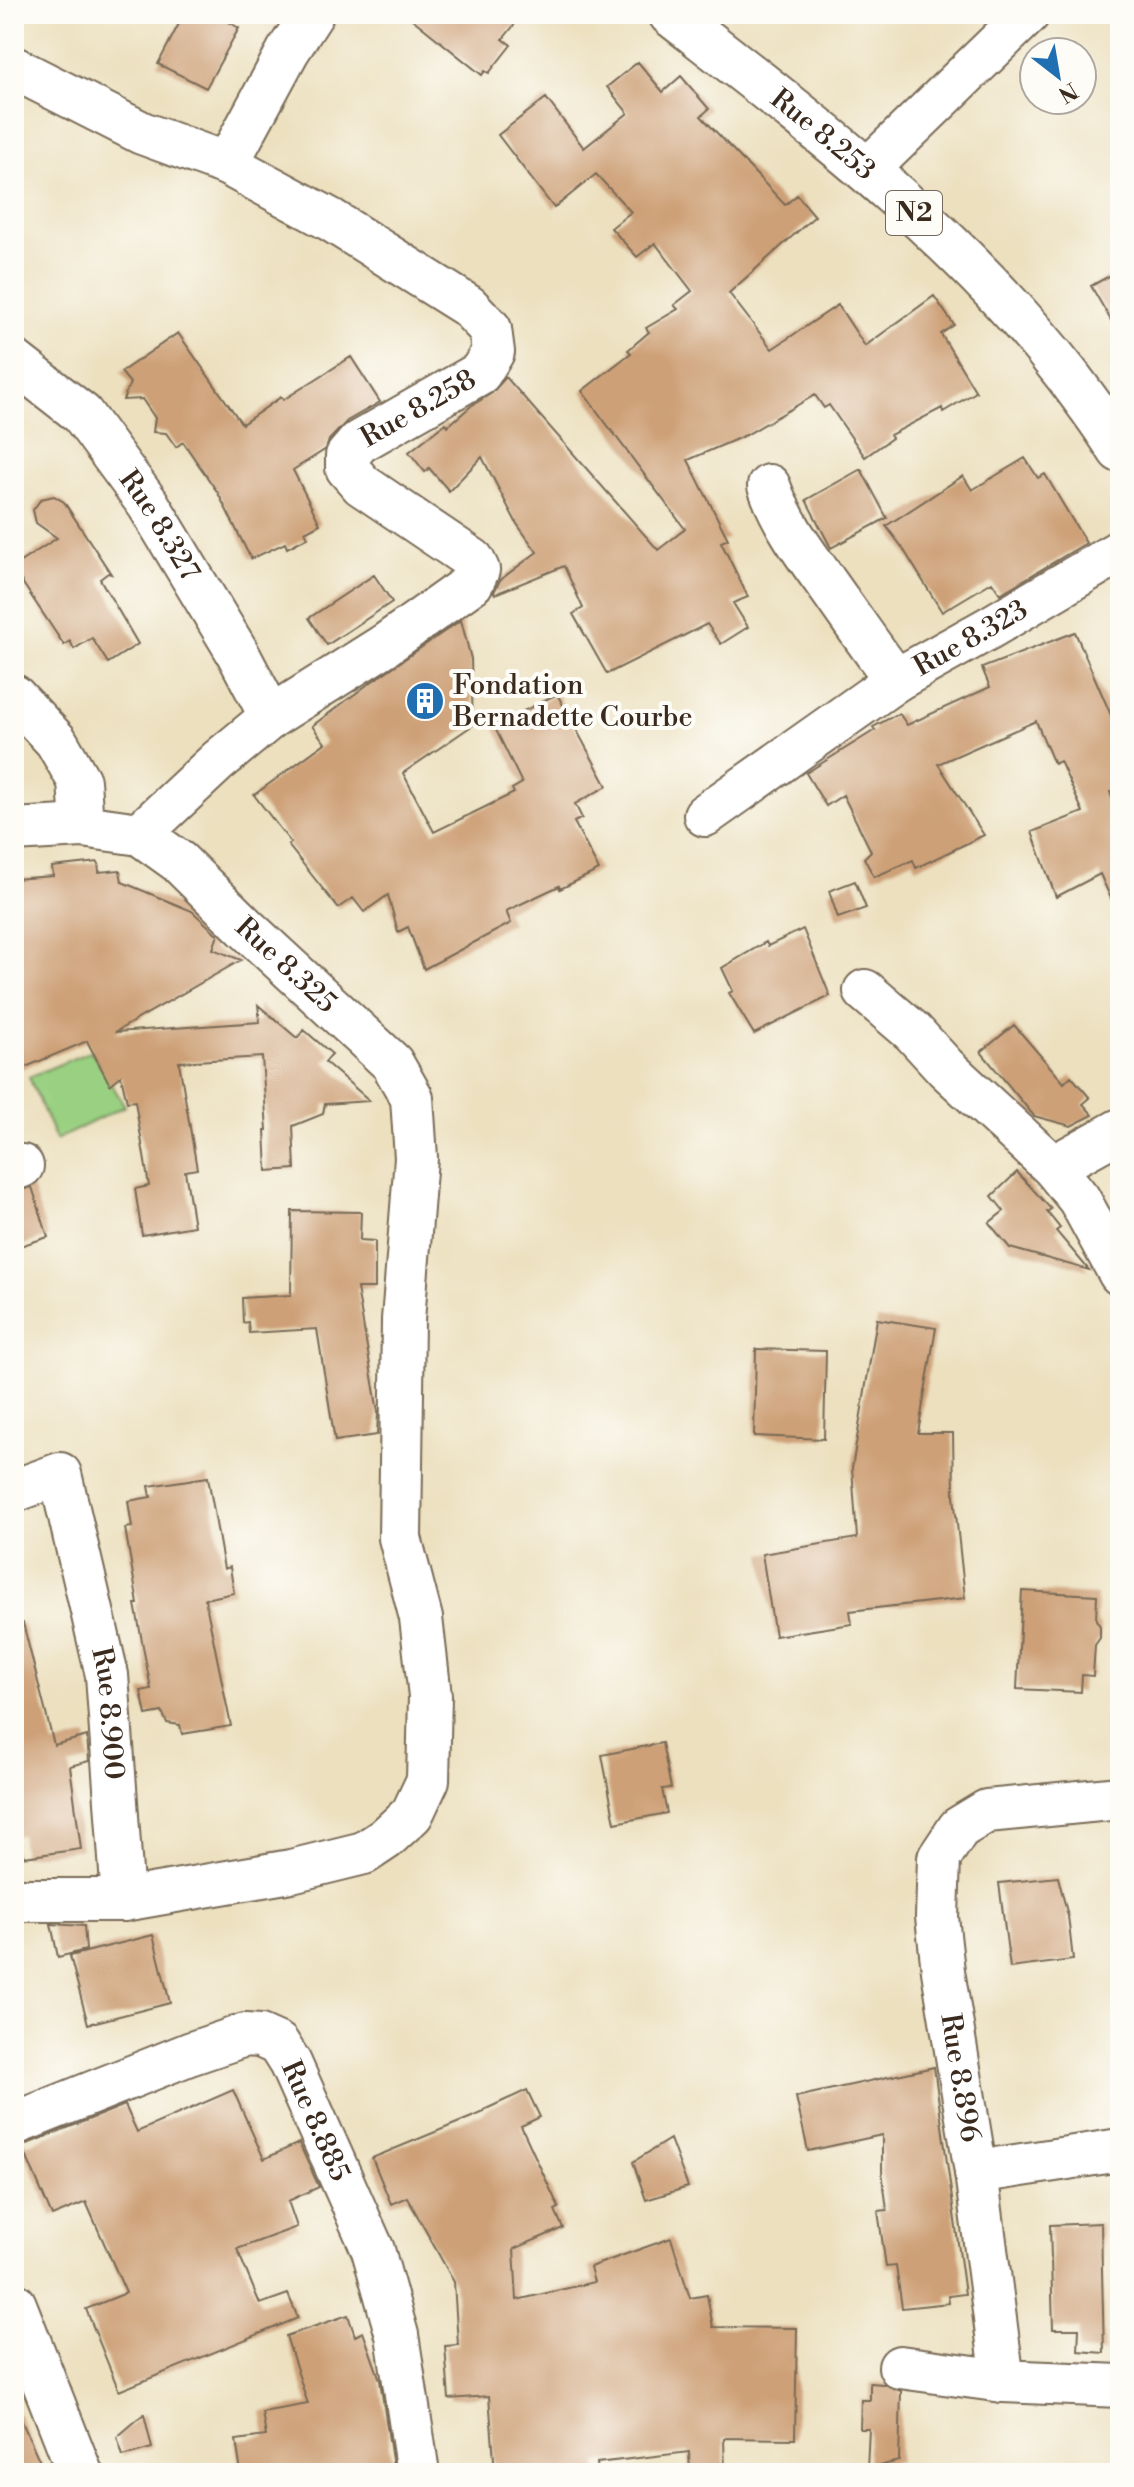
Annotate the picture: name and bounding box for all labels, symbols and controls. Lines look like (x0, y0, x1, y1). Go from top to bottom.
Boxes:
north arrow (1018, 36, 1098, 116)
text: N (1053, 76, 1082, 108)
street label: Rue 8.253 (763, 81, 883, 188)
road number: N2 (886, 191, 942, 235)
street label: Rue 8.258 (354, 362, 482, 455)
street label: Rue 8.327 (111, 463, 208, 587)
street label: Rue 8.323 (907, 592, 1034, 684)
place label: Fondation Bernadette Courbe (452, 668, 693, 735)
building icon: Fondation Bernadette Courbe (404, 680, 446, 722)
street label: Rue 8.325 (228, 910, 344, 1021)
street label: Rue 8.900 (84, 1644, 132, 1781)
street label: Rue 8.896 (933, 2011, 988, 2145)
street label: Rue 8.885 (274, 2055, 358, 2187)

